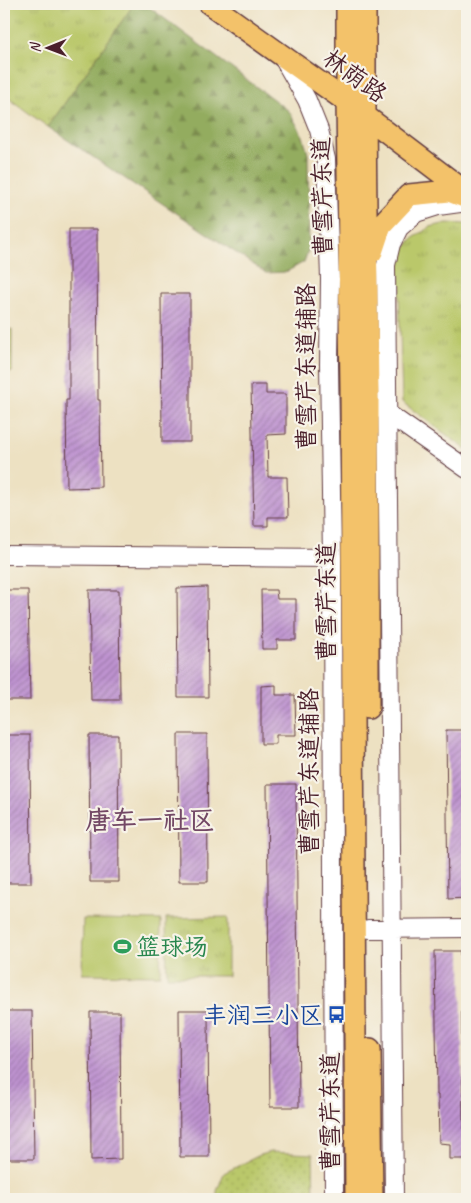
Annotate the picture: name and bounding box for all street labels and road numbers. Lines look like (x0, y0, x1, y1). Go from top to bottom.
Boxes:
street label: 林荫路 (317, 43, 393, 109)
street label: 曹雪芹东道 (306, 137, 338, 257)
street label: 曹雪芹东道辅路 (291, 283, 321, 451)
street label: 曹雪芹东道 (311, 542, 341, 662)
street label: 曹雪芹东道辅路 (294, 688, 324, 856)
street label: 曹雪芹东道 (315, 1052, 345, 1172)

